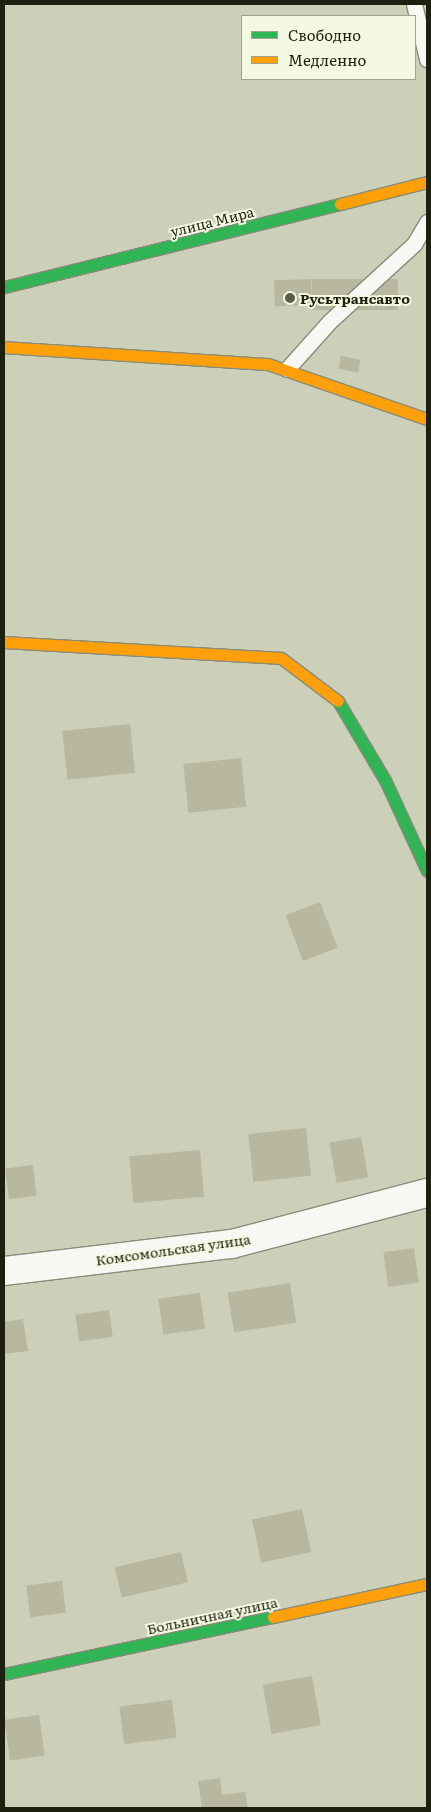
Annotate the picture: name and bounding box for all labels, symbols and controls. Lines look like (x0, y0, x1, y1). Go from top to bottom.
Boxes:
legend (241, 15, 416, 80)
text: Свободно (288, 23, 361, 46)
text: Медленно (288, 48, 366, 71)
street label: улица Мира (168, 203, 256, 239)
place label: Русьтрансавто (300, 290, 410, 306)
marker: Русьтрансавто (284, 292, 296, 304)
street label: Комсомольская улица (94, 1230, 252, 1268)
street label: Больничная улица (145, 1593, 279, 1637)

